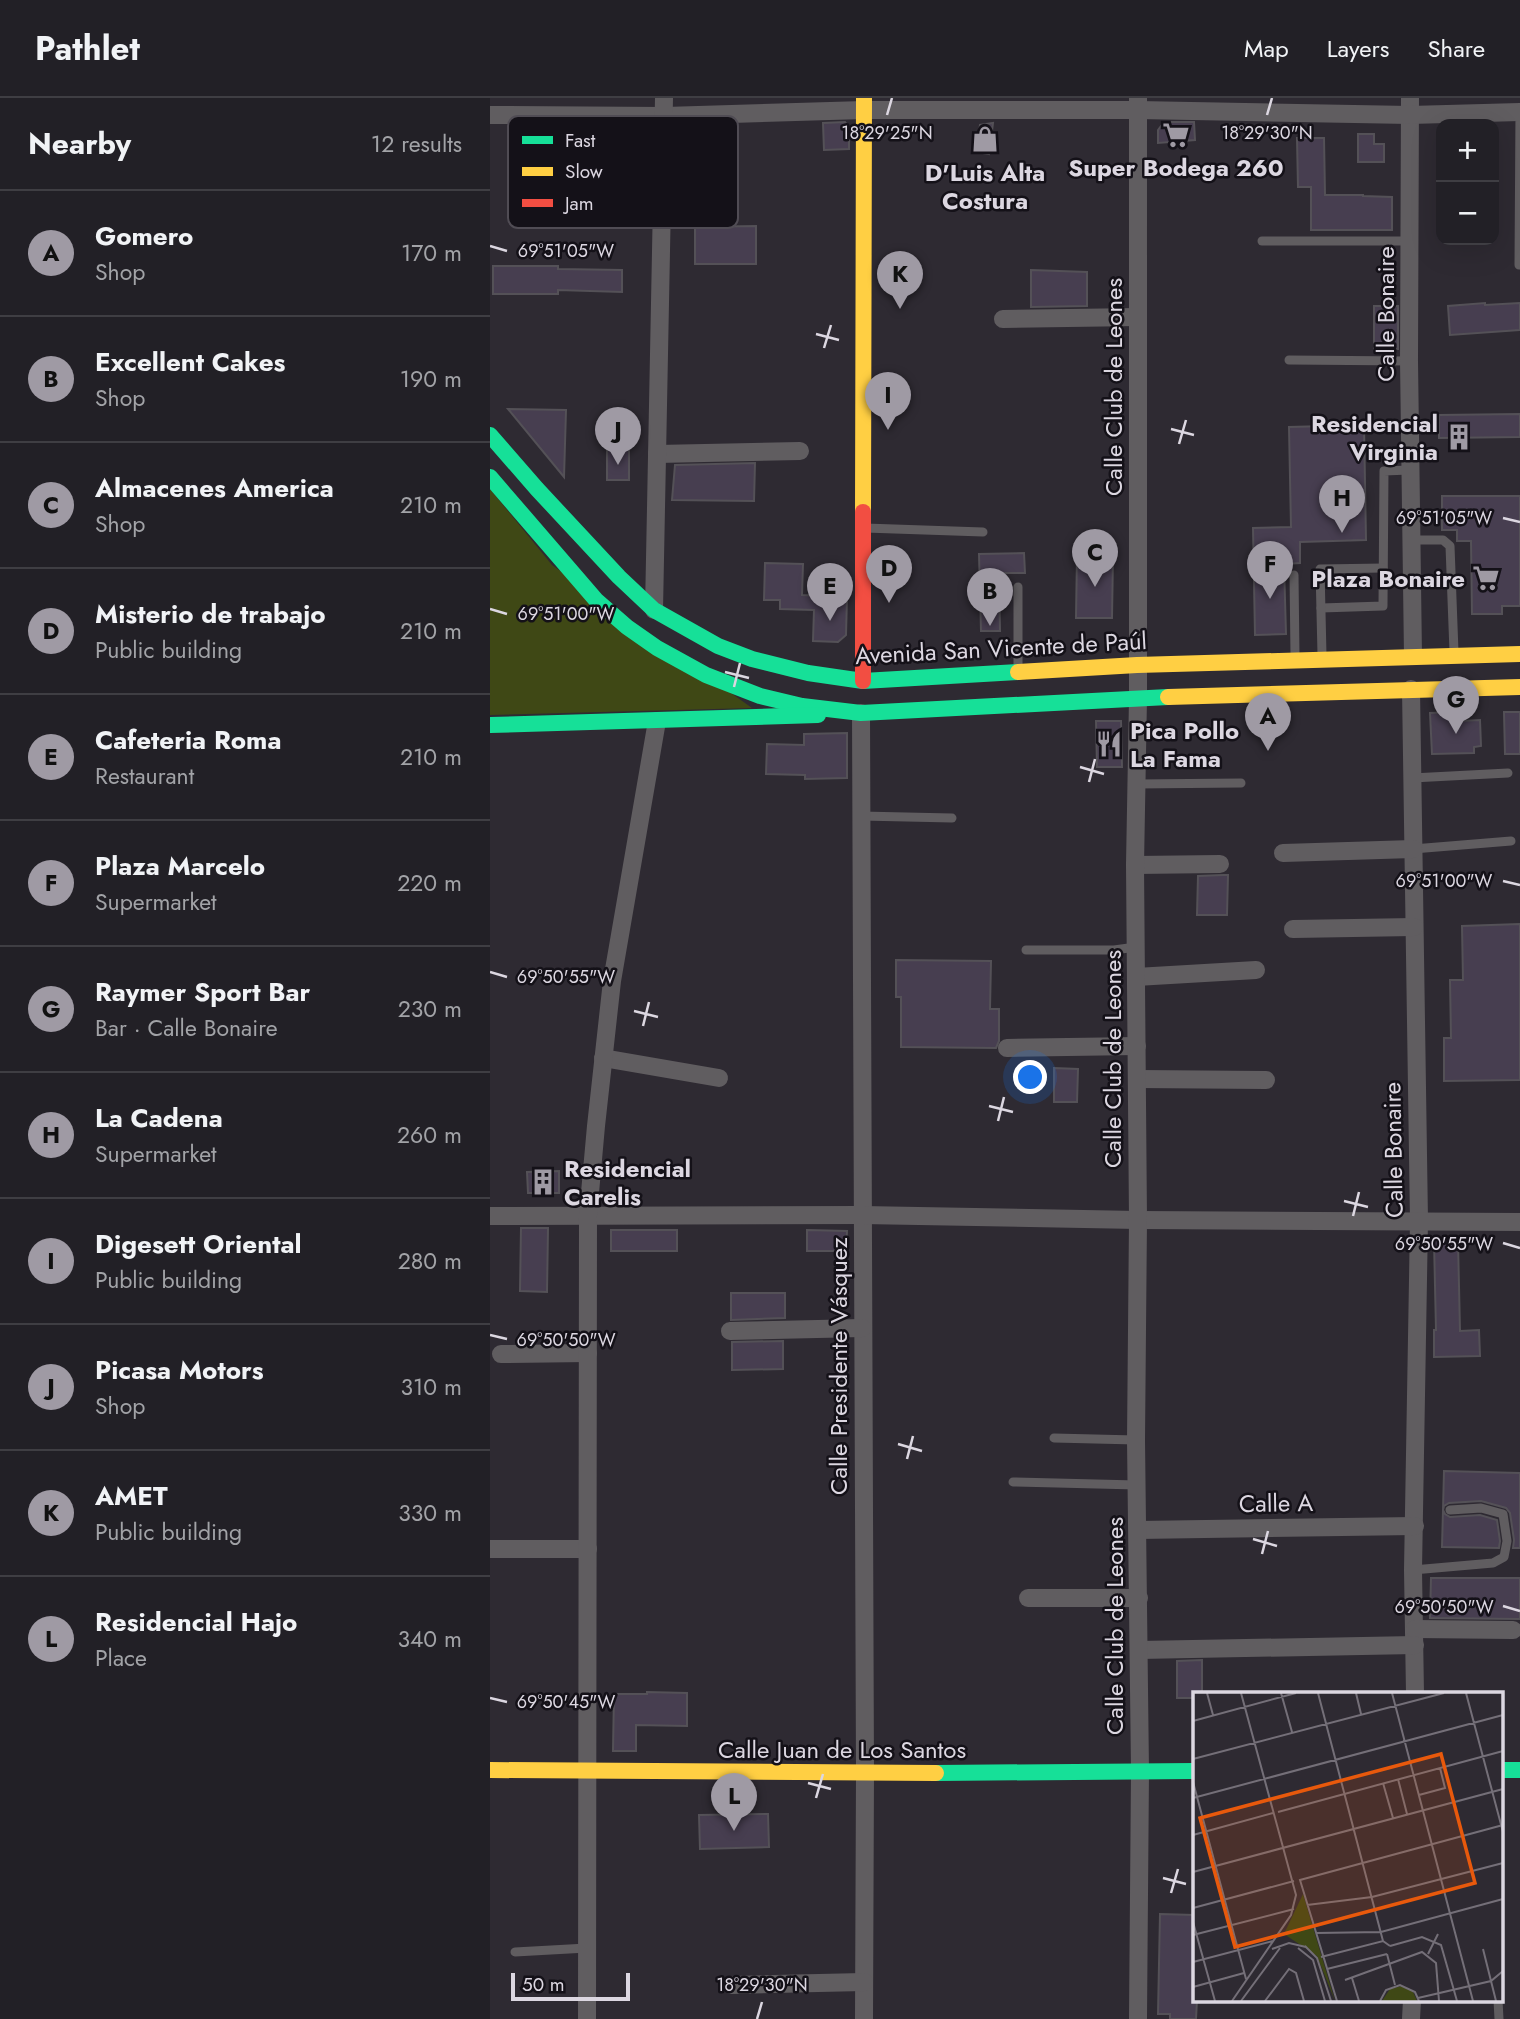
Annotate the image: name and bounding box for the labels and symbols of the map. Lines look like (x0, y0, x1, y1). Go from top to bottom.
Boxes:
legend (508, 116, 738, 228)
text: 18°29'25"N (841, 120, 933, 146)
supermarket icon: Super Bodega 260 (1161, 120, 1191, 150)
text: 18°29'30"N (1221, 120, 1313, 146)
shop icon: D'Luis Alta Costura (970, 124, 1000, 154)
text: Fast (565, 127, 596, 154)
place label: Super Bodega 260 (1068, 150, 1284, 185)
place label: D'Luis Alta Costura (925, 155, 1045, 218)
text: Slow (565, 158, 603, 185)
text: Jam (562, 190, 594, 217)
text: 69°51'05"W (518, 238, 614, 264)
street label: Calle Bonaire (1368, 246, 1403, 382)
pin: K (877, 251, 923, 309)
street label: Calle Club de Leones (1096, 278, 1131, 496)
pin: I (865, 372, 911, 430)
place label: Residencial Virginia (1311, 406, 1438, 469)
pin: J (595, 407, 641, 465)
building icon: Residencial Virginia (1444, 422, 1474, 452)
pin: H (1319, 475, 1365, 533)
text: 69°51'05"W (1396, 505, 1492, 531)
pin: C (1072, 529, 1118, 587)
pin: F (1247, 541, 1293, 599)
pin: D (866, 545, 912, 603)
place label: Plaza Bonaire (1311, 561, 1465, 596)
pin: E (807, 563, 853, 621)
supermarket icon: Plaza Bonaire (1471, 563, 1501, 593)
pin: B (967, 568, 1013, 626)
text: 69°51'00"W (518, 601, 615, 627)
street label: Avenida San Vicente de Paúl (854, 623, 1148, 673)
pin: G (1433, 676, 1479, 734)
pin: A (1245, 693, 1291, 751)
place label: Pica Pollo La Fama (1130, 713, 1239, 776)
restaurant icon: Pica Pollo La Fama (1094, 729, 1124, 759)
text: 69°51'00"W (1396, 868, 1493, 894)
street label: Calle Club de Leones (1095, 950, 1130, 1168)
text: 69°50'55"W (517, 964, 615, 990)
your location (1013, 1060, 1047, 1094)
street label: Calle Bonaire (1374, 1082, 1412, 1218)
place label: Residencial Carelis (564, 1151, 691, 1214)
building icon: Residencial Carelis (528, 1167, 558, 1197)
text: 69°50'55"W (1395, 1231, 1493, 1257)
street label: Calle Presidente Vásquez (821, 1237, 856, 1495)
text: 69°50'50"W (517, 1327, 616, 1353)
street label: Calle A (1238, 1485, 1314, 1521)
street label: Calle Club de Leones (1097, 1517, 1132, 1735)
text: 69°50'50"W (1395, 1594, 1494, 1620)
text: 69°50'45"W (517, 1689, 616, 1715)
inset map (1193, 1692, 1502, 2002)
street label: Calle Juan de Los Santos (718, 1732, 966, 1767)
pin: L (711, 1773, 757, 1831)
scale bar (511, 1970, 630, 2002)
text: 18°29'30"N (716, 1972, 808, 1998)

